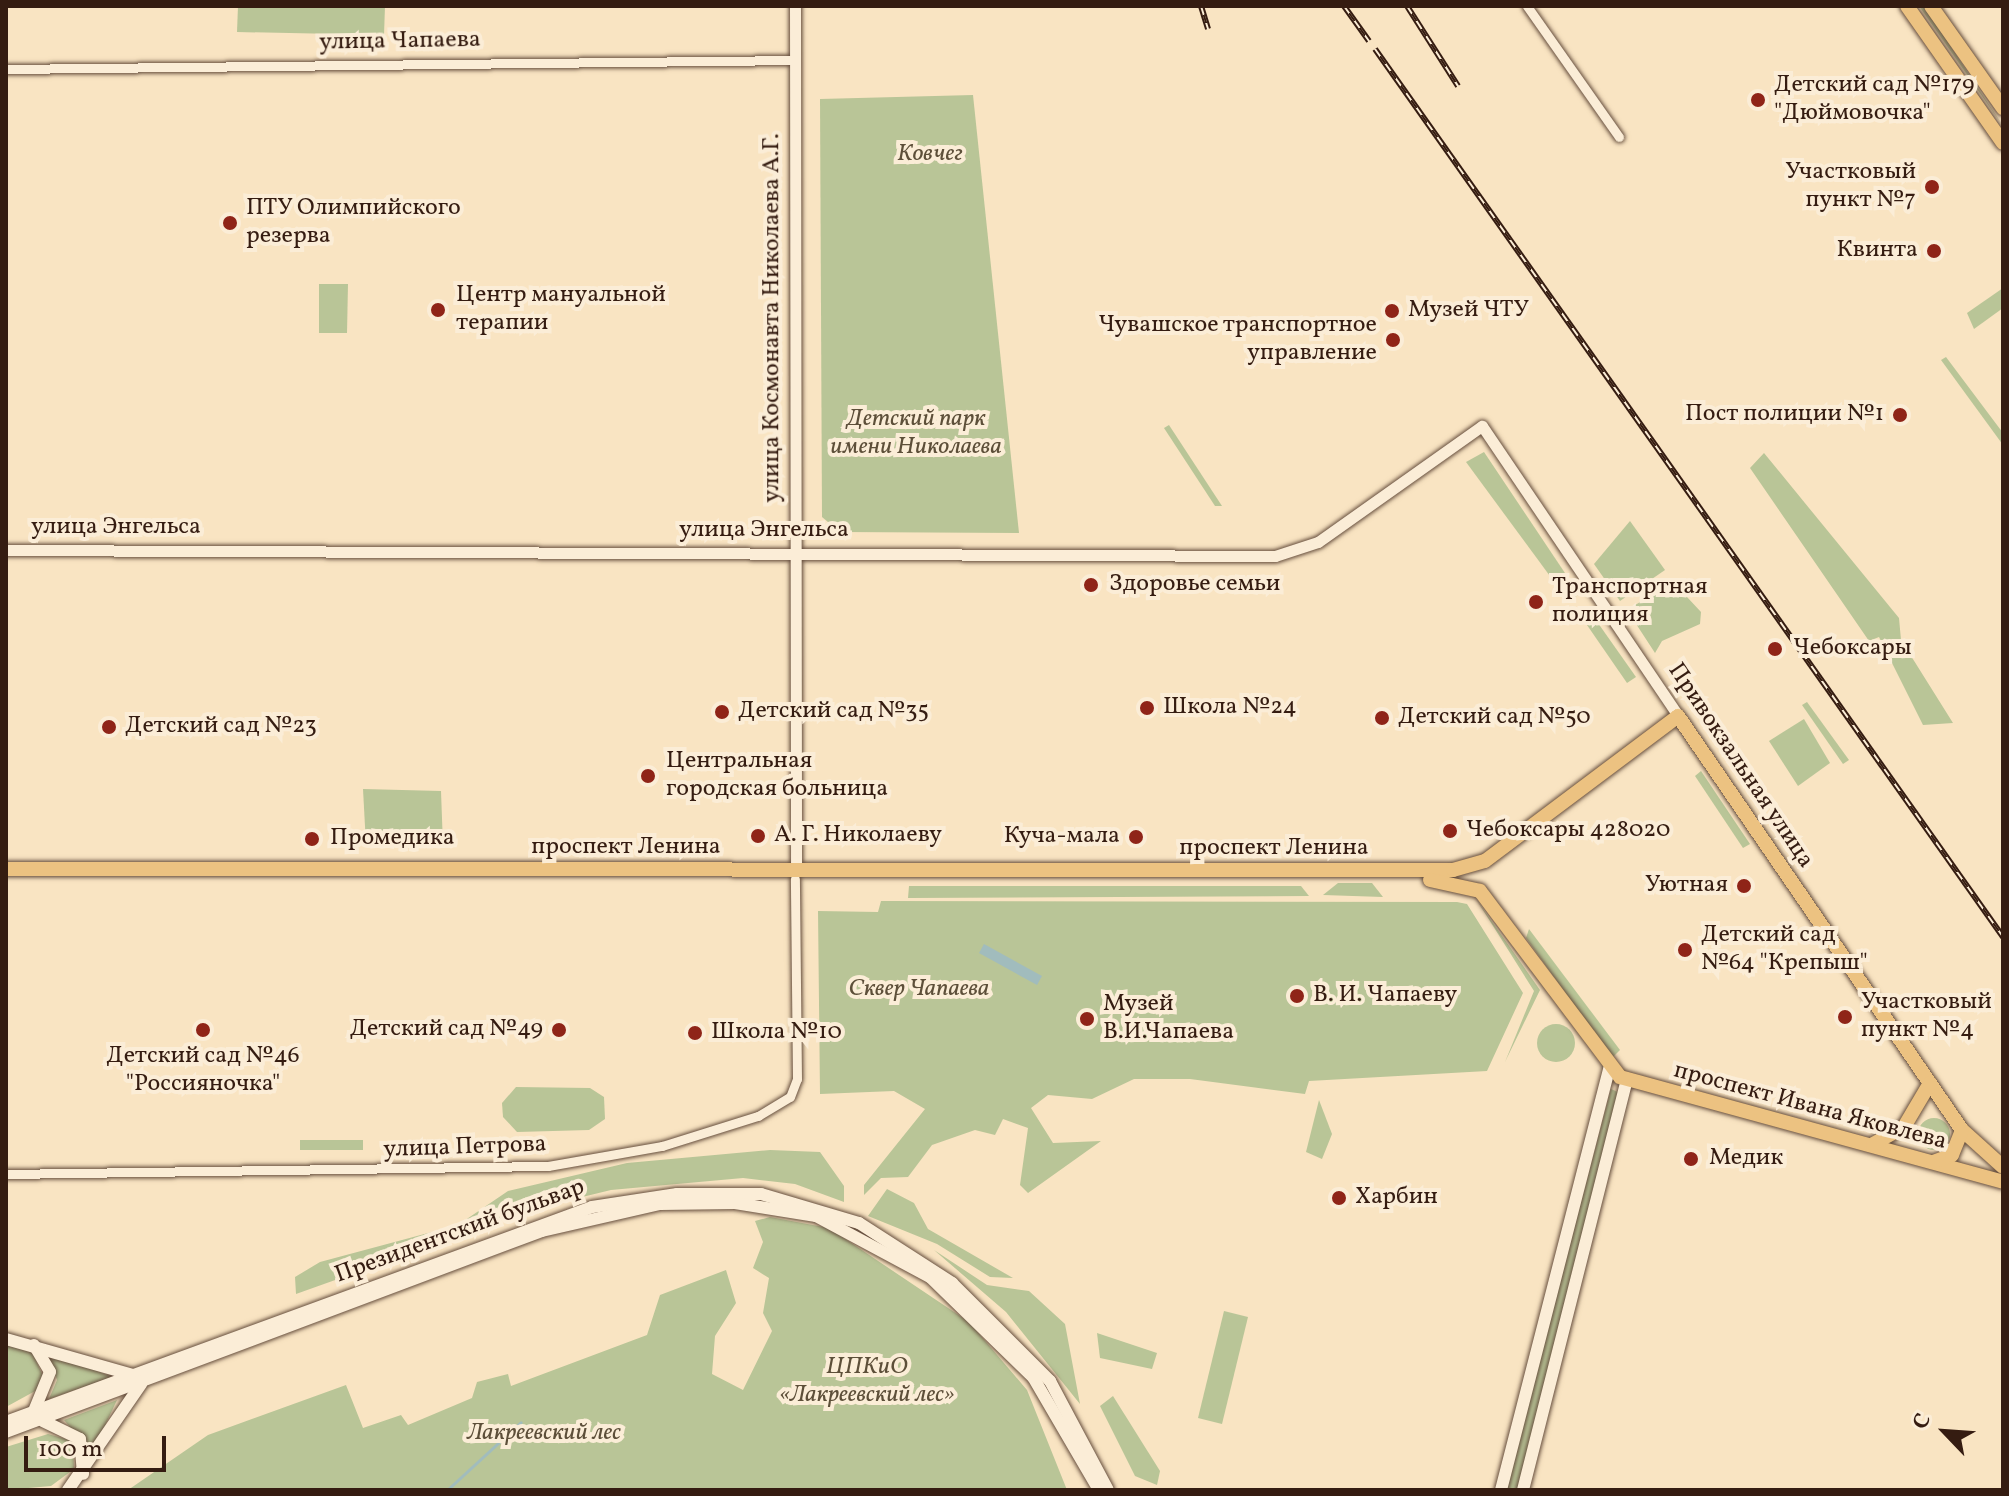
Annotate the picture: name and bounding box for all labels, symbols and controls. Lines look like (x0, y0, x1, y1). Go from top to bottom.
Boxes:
street label: улица Чапаева (319, 26, 481, 58)
place label: Детский сад №179 "Дюймовочка" (1774, 72, 1974, 128)
marker: Детский сад №179 "Дюймовочка" (1749, 91, 1767, 109)
street label: улица Космонавта Николаева А.Г. (759, 133, 787, 503)
park label: Ковчег (897, 141, 963, 169)
place label: Участковый пункт №7 (1785, 159, 1916, 215)
marker: Участковый пункт №7 (1923, 178, 1941, 196)
place label: ПТУ Олимпийского резерва (246, 195, 461, 251)
marker: ПТУ Олимпийского резерва (221, 214, 239, 232)
place label: Квинта (1836, 237, 1918, 265)
marker: Квинта (1925, 242, 1943, 260)
place label: Центр мануальной терапии (456, 282, 666, 338)
place label: Музей ЧТУ (1408, 297, 1529, 325)
marker: Центр мануальной терапии (427, 299, 449, 321)
marker: Музей ЧТУ (1383, 302, 1401, 320)
place label: Чувашское транспортное управление (1097, 312, 1377, 368)
marker: Чувашское транспортное управление (1384, 331, 1402, 349)
place label: Пост полиции №1 (1685, 401, 1884, 429)
park label: Детский парк имени Николаева (830, 406, 1002, 462)
marker: Пост полиции №1 (1891, 406, 1909, 424)
street label: улица Энгельса (31, 514, 201, 542)
street label: улица Энгельса (679, 517, 849, 545)
place label: Здоровье семьи (1109, 571, 1280, 599)
marker: Здоровье семьи (1080, 574, 1102, 596)
place label: Транспортная полиция (1552, 574, 1708, 630)
marker: Транспортная полиция (1527, 593, 1545, 611)
place label: Чебоксары (1793, 635, 1912, 663)
marker: Чебоксары (1764, 638, 1786, 660)
street label: Привокзальная улица (1660, 658, 1820, 874)
place label: Школа №24 (1163, 694, 1297, 722)
place label: Детский сад №35 (738, 698, 929, 726)
marker: Школа №24 (1138, 699, 1156, 717)
marker: Детский сад №35 (713, 703, 731, 721)
place label: Детский сад №50 (1398, 704, 1591, 732)
marker: Детский сад №50 (1373, 709, 1391, 727)
place label: Детский сад №23 (125, 713, 317, 741)
marker: Детский сад №23 (100, 718, 118, 736)
place label: Центральная городская больница (666, 748, 888, 804)
marker: Центральная городская больница (637, 765, 659, 787)
place label: Чебоксары 428020 (1466, 817, 1670, 845)
place label: А. Г. Николаеву (774, 822, 942, 850)
marker: Чебоксары 428020 (1441, 822, 1459, 840)
place label: Куча-мала (1004, 823, 1120, 851)
place label: Промедика (330, 825, 455, 853)
marker: А. Г. Николаеву (749, 827, 767, 845)
marker: Промедика (301, 828, 323, 850)
marker: Куча-мала (1127, 828, 1145, 846)
street label: проспект Ленина (531, 834, 721, 862)
street label: проспект Ленина (1179, 835, 1369, 863)
place label: Уютная (1645, 872, 1728, 900)
marker: Уютная (1735, 877, 1753, 895)
place label: Детский сад №64 "Крепыш" (1701, 922, 1868, 978)
marker: Детский сад №64 "Крепыш" (1676, 941, 1694, 959)
park label: Сквер Чапаева (849, 976, 989, 1004)
place label: В. И. Чапаеву (1313, 982, 1457, 1010)
marker: В. И. Чапаеву (1288, 987, 1306, 1005)
place label: Участковый пункт №4 (1861, 989, 1992, 1045)
place label: Музей В.И.Чапаева (1103, 991, 1234, 1047)
marker: Участковый пункт №4 (1836, 1008, 1854, 1026)
marker: Музей В.И.Чапаева (1078, 1010, 1096, 1028)
place label: Детский сад №49 (350, 1016, 543, 1044)
place label: Школа №10 (711, 1019, 842, 1047)
marker: Детский сад №46 "Россияночка" (194, 1021, 212, 1039)
marker: Детский сад №49 (550, 1021, 568, 1039)
marker: Школа №10 (686, 1024, 704, 1042)
place label: Детский сад №46 "Россияночка" (106, 1043, 300, 1099)
street label: проспект Ивана Яковлева (1670, 1057, 1950, 1157)
street label: улица Петрова (383, 1131, 547, 1165)
place label: Медик (1709, 1145, 1783, 1173)
marker: Медик (1680, 1148, 1702, 1170)
street label: Президентский бульвар (331, 1173, 589, 1291)
place label: Харбин (1355, 1184, 1438, 1212)
marker: Харбин (1330, 1189, 1348, 1207)
park label: ЦПКиО «Лакреевский лес» (779, 1354, 955, 1410)
north arrow (1905, 1392, 1985, 1472)
text: С (1906, 1409, 1940, 1435)
scale bar (28, 1420, 170, 1470)
park label: Лакреевский лес (467, 1420, 621, 1448)
text: 100 m (38, 1433, 103, 1467)

